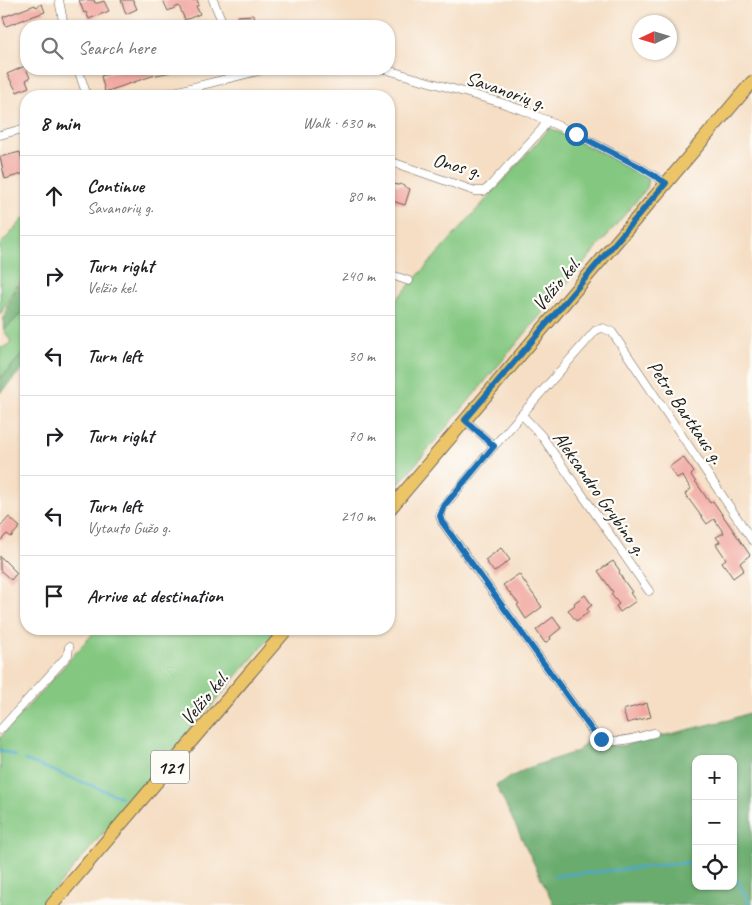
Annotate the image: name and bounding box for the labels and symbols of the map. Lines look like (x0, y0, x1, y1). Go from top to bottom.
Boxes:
north arrow (632, 15, 677, 60)
street label: Savanorių g. (463, 65, 549, 116)
route start (565, 123, 588, 146)
street label: Onos g. (430, 147, 484, 184)
street label: Velžio kel. (527, 252, 586, 316)
street label: Petro Bartkaus g. (642, 356, 729, 469)
street label: Aleksandro Grybino g. (547, 426, 652, 560)
street label: Velžio kel. (175, 666, 234, 730)
route end (590, 728, 613, 751)
road number: 121 (151, 750, 189, 784)

